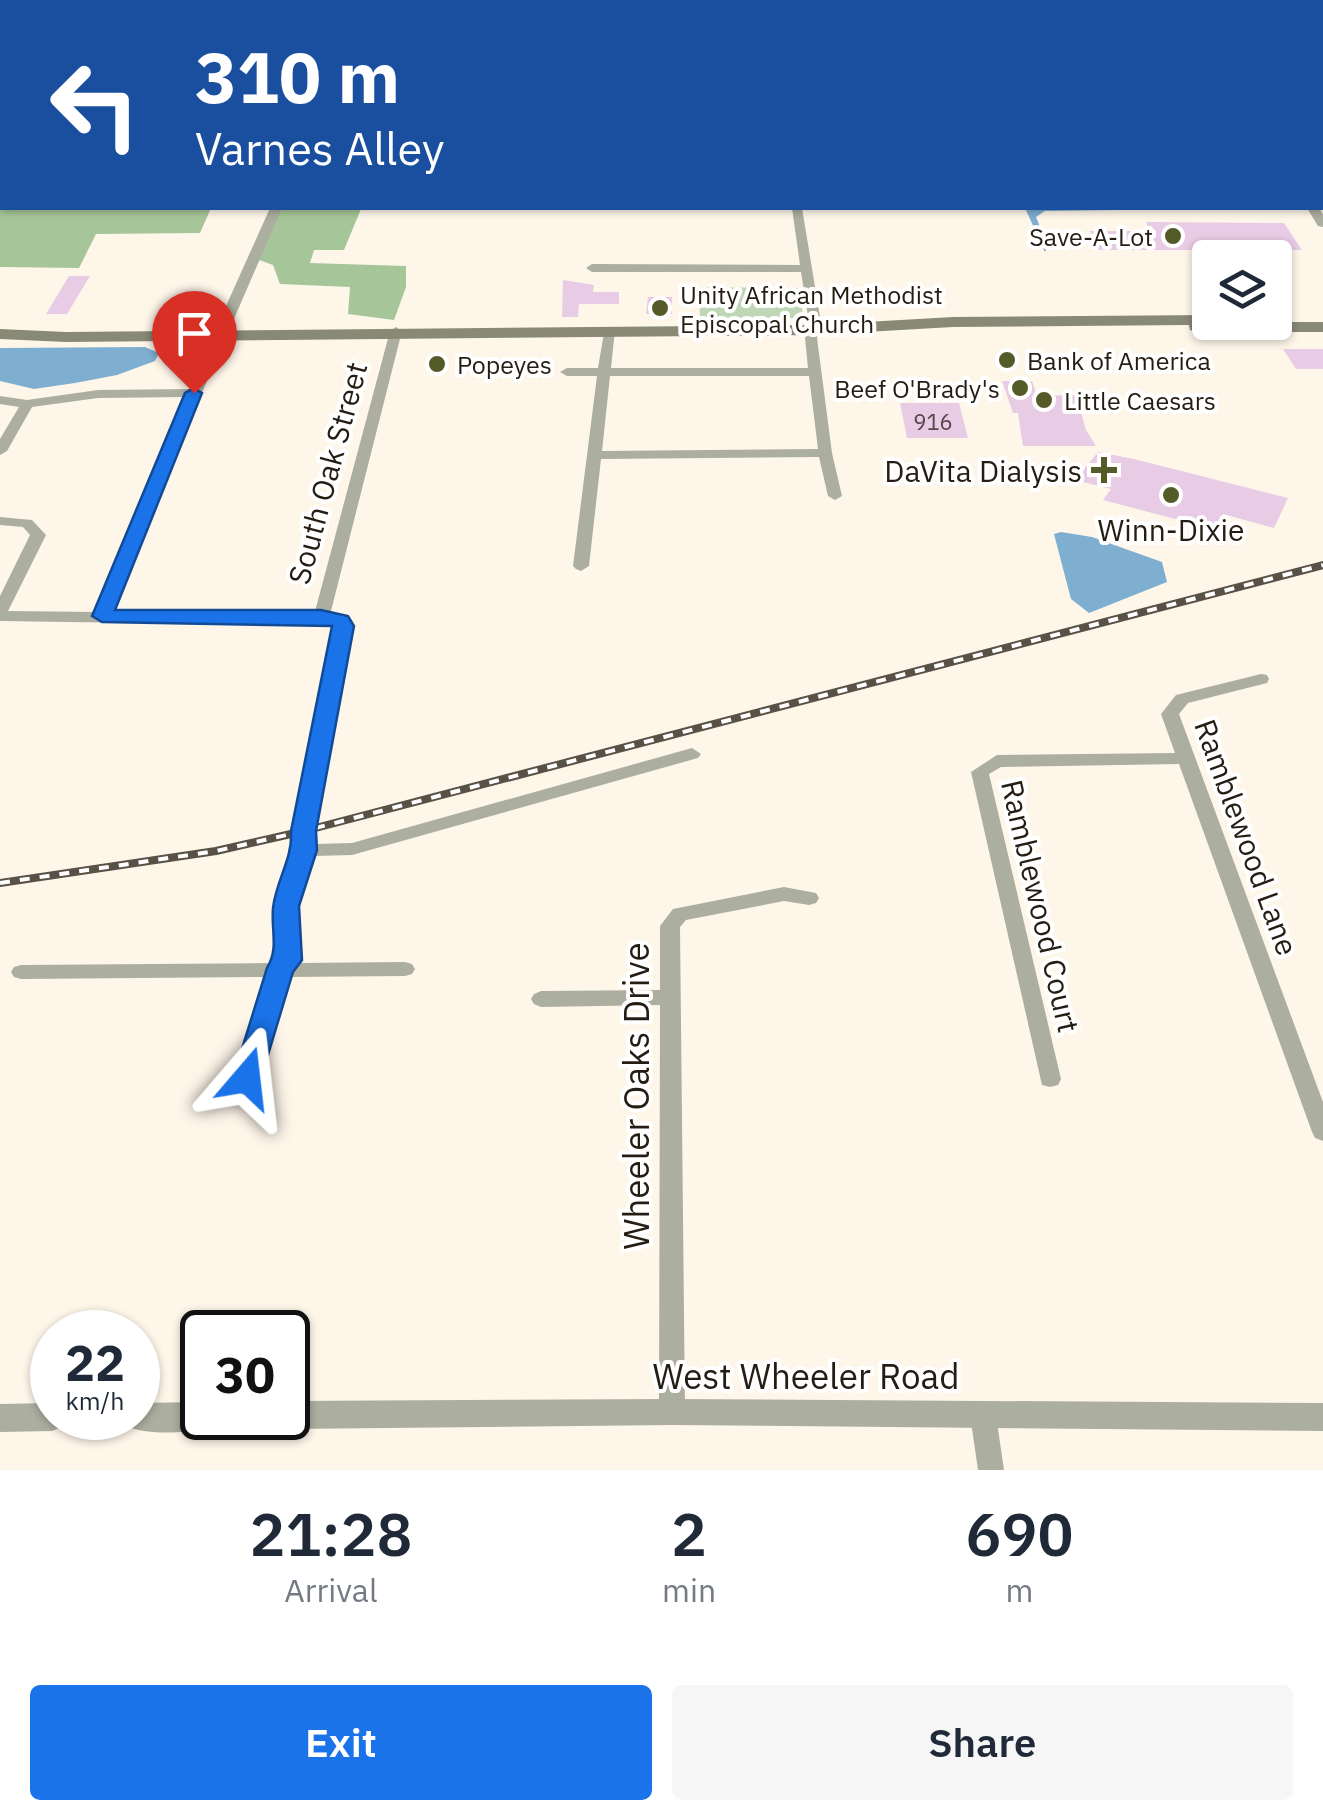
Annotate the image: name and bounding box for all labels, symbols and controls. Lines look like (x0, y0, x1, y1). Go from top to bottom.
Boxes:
text: 310 m (195, 31, 400, 122)
icon: left (30, 40, 160, 170)
text: Varnes Alley (195, 119, 444, 177)
place label: Save-A-Lot (1029, 220, 1153, 253)
marker: Save-A-Lot (1162, 225, 1184, 247)
map controls (1192, 240, 1292, 340)
button: layers (1192, 240, 1292, 340)
place label: Unity African Methodist Episcopal Church (680, 278, 943, 340)
pin (152, 291, 237, 394)
marker: Unity African Methodist Episcopal Church (649, 297, 671, 319)
icon: arrive (167, 306, 222, 361)
place label: Bank of America (1027, 344, 1211, 377)
place label: Popeyes (457, 348, 552, 381)
marker: Bank of America (996, 349, 1018, 371)
marker: Popeyes (426, 353, 448, 375)
street label: South Oak Street (279, 358, 375, 588)
place label: Beef O'Brady's (834, 372, 1000, 405)
marker: Beef O'Brady's (1009, 377, 1031, 399)
place label: Little Caesars (1064, 384, 1216, 417)
marker: Little Caesars (1033, 389, 1055, 411)
house number: 916 (913, 407, 953, 436)
place label: DaVita Dialysis (884, 451, 1082, 490)
marker: DaVita Dialysis (1091, 457, 1117, 483)
marker: Winn-Dixie (1160, 484, 1182, 506)
place label: Winn-Dixie (1097, 510, 1245, 549)
street label: Ramblewood Lane (1186, 714, 1308, 960)
street label: Ramblewood Court (993, 776, 1089, 1036)
street label: Wheeler Oaks Drive (613, 942, 659, 1250)
position arrow (195, 1026, 299, 1130)
speed limit sign: 30 (180, 1310, 310, 1440)
text: 22 (65, 1330, 125, 1395)
street label: West Wheeler Road (652, 1353, 960, 1399)
text: km/h (66, 1384, 124, 1417)
text: 21:28 (249, 1494, 413, 1573)
text: 2 (671, 1494, 707, 1573)
text: 690 (966, 1494, 1074, 1573)
text: Arrival (284, 1569, 378, 1611)
text: min (662, 1569, 716, 1611)
text: m (1006, 1569, 1034, 1611)
button: Exit (30, 1685, 652, 1800)
button: Share (672, 1685, 1293, 1800)

